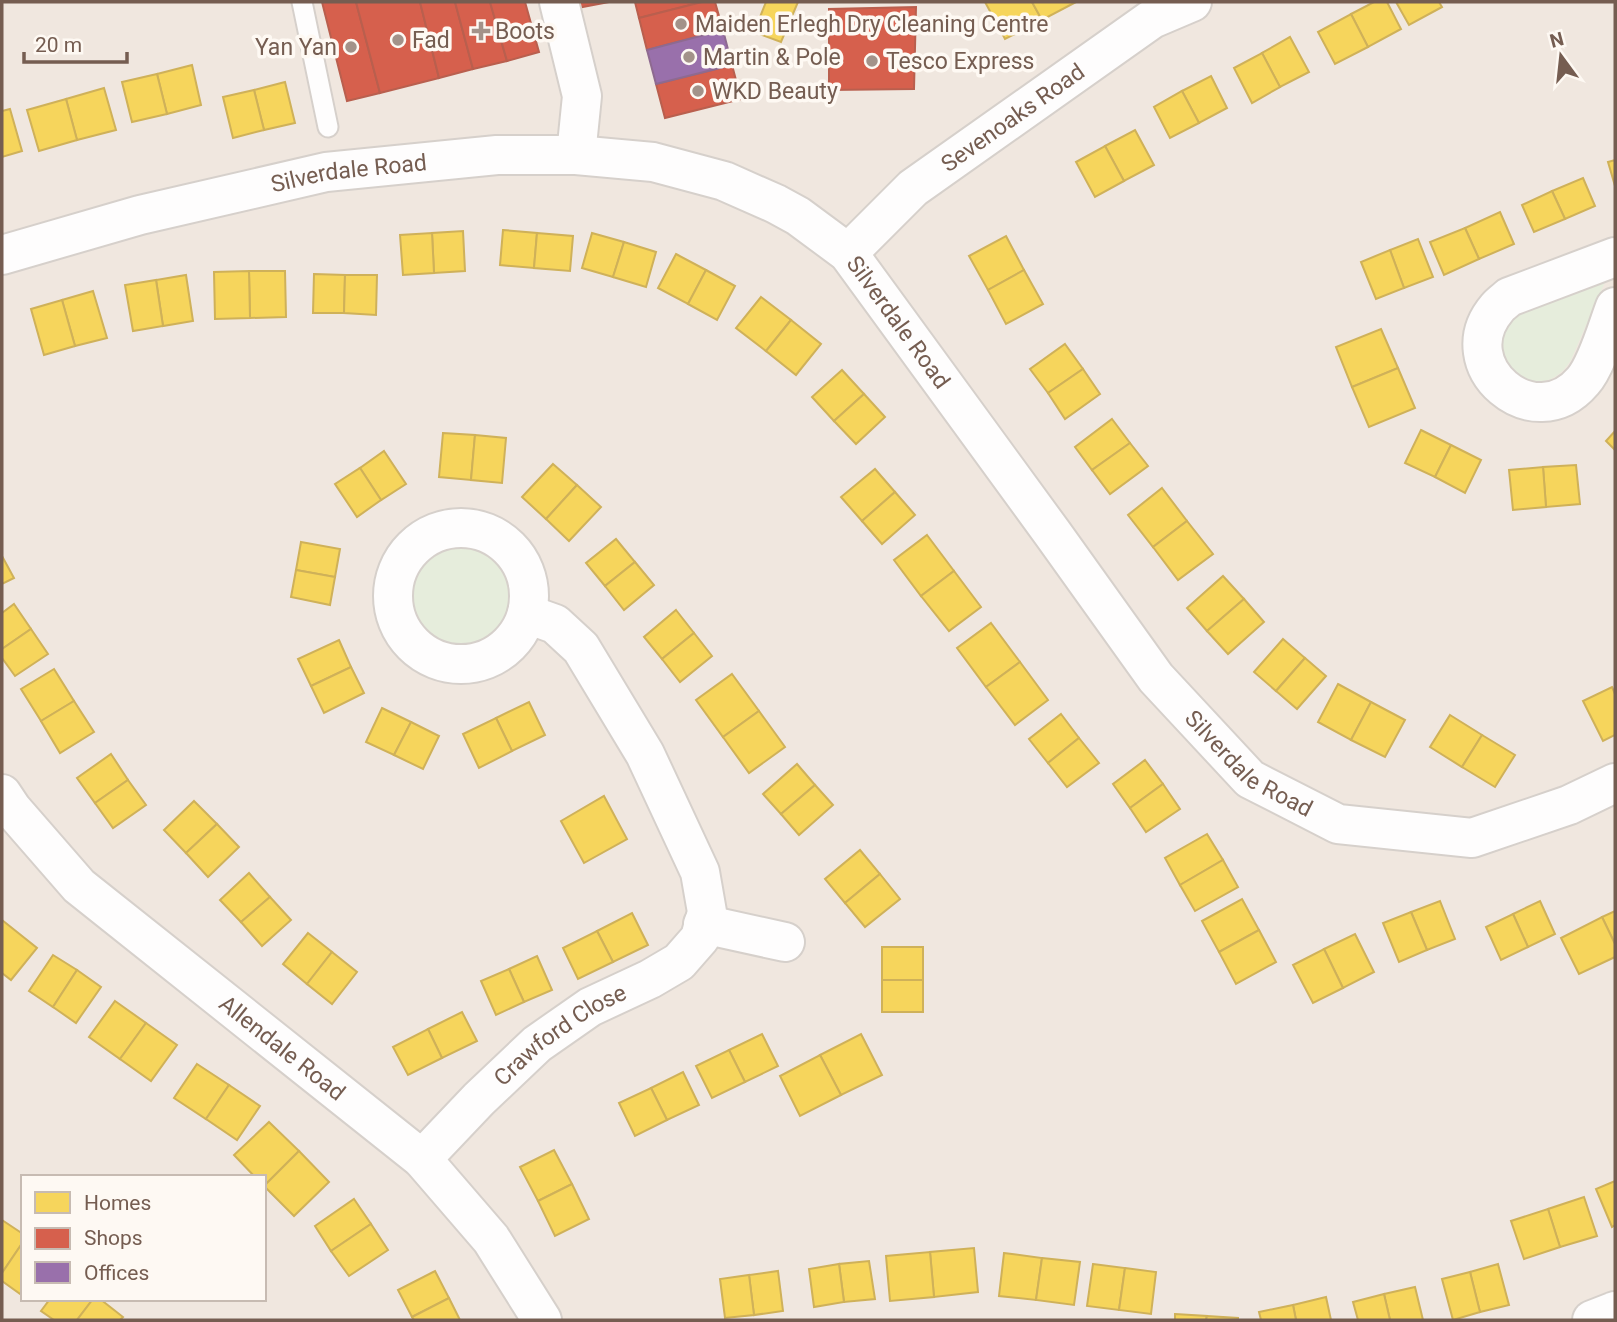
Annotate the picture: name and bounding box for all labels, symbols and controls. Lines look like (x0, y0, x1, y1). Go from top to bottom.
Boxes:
place label: Maiden Erlegh Dry Cleaning Centre (695, 11, 1048, 38)
marker: Maiden Erlegh Dry Cleaning Centre (673, 16, 689, 32)
place label: Boots (495, 18, 555, 45)
scale bar (24, 21, 128, 65)
north arrow (1526, 21, 1596, 91)
marker: Boots (473, 23, 489, 39)
place label: Fad (412, 27, 450, 54)
text: N (1547, 27, 1566, 53)
marker: Fad (390, 32, 406, 48)
text: 20 m (35, 33, 82, 57)
place label: Yan Yan (255, 34, 337, 61)
marker: Yan Yan (343, 39, 359, 55)
place label: Martin & Pole (703, 44, 841, 71)
place label: Tesco Express (886, 48, 1034, 75)
marker: Martin & Pole (681, 49, 697, 65)
marker: Tesco Express (864, 53, 880, 69)
street label: Sevenoaks Road (936, 58, 1090, 177)
place label: WKD Beauty (712, 78, 838, 105)
marker: WKD Beauty (690, 83, 706, 99)
street label: Silverdale Road (268, 149, 428, 198)
street label: Silverdale Road (841, 251, 956, 394)
street label: Silverdale Road (1180, 705, 1317, 822)
street label: Crawford Close (488, 979, 630, 1091)
street label: Allendale Road (214, 990, 351, 1106)
legend (21, 1175, 266, 1301)
text: Homes (84, 1191, 151, 1215)
text: Shops (84, 1226, 143, 1250)
text: Offices (84, 1261, 149, 1285)

